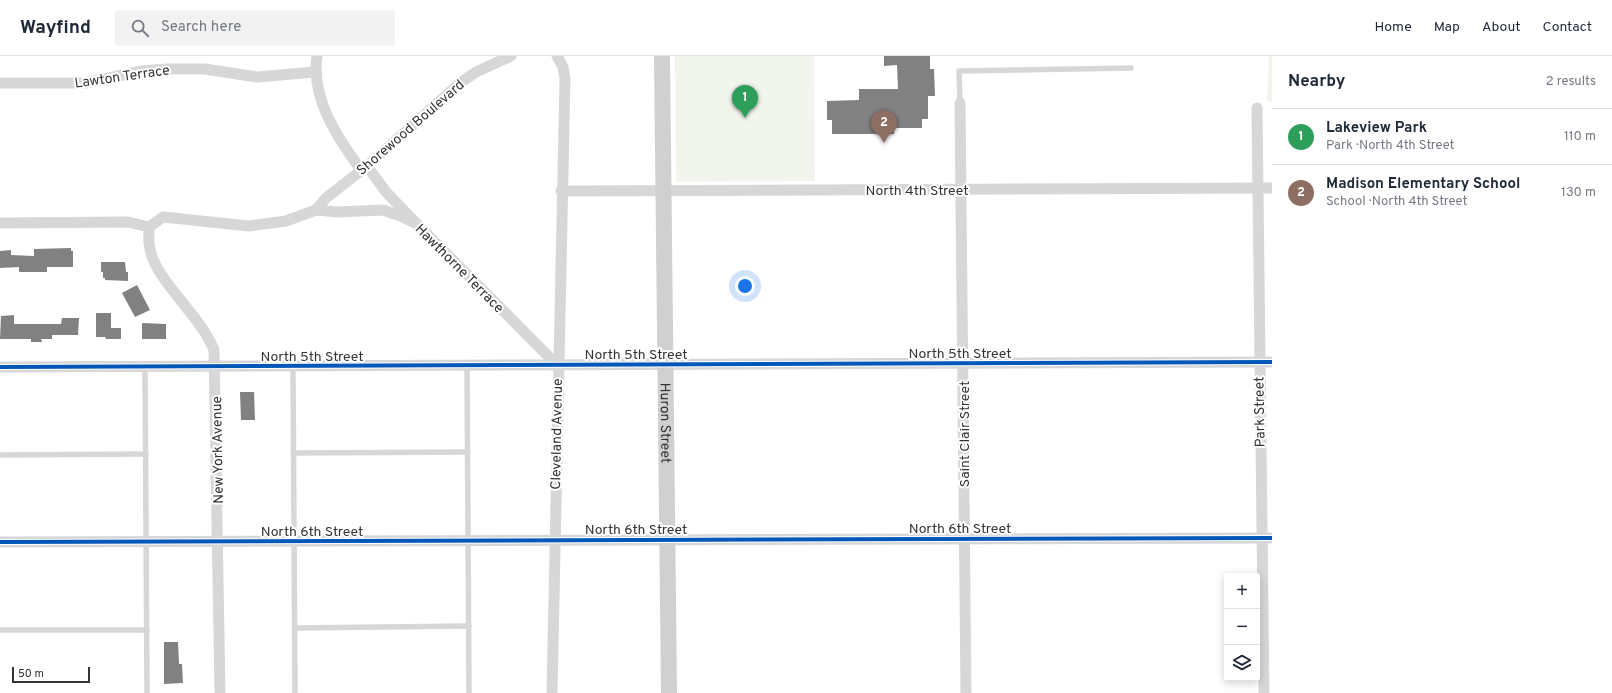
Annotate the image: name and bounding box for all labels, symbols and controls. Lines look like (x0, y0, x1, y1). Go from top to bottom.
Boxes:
search box (115, 10, 395, 46)
text: Wayfind (20, 16, 91, 40)
icon: search (129, 17, 151, 39)
text: Search here (161, 18, 241, 37)
text: Home (1375, 19, 1412, 36)
text: Map (1434, 19, 1460, 36)
text: About (1482, 19, 1521, 36)
text: Contact (1543, 19, 1592, 36)
street label: Lawton Terrace (73, 62, 171, 93)
text: Nearby (1288, 71, 1345, 93)
text: 2 results (1546, 74, 1596, 90)
street label: Shorewood Boulevard (354, 77, 468, 180)
pin: 1 (732, 85, 758, 118)
pin: 2 (871, 110, 897, 143)
text: Lakeview Park (1326, 119, 1427, 138)
text: 1 (1298, 129, 1304, 145)
text: 110 m (1564, 129, 1596, 145)
text: Park · North 4th Street (1326, 138, 1455, 154)
text: Madison Elementary School (1326, 175, 1520, 194)
street label: North 4th Street (866, 183, 968, 200)
text: 2 (1297, 185, 1305, 201)
text: 130 m (1561, 185, 1596, 201)
text: School · North 4th Street (1326, 194, 1467, 210)
street label: Hawthorne Terrace (411, 221, 507, 317)
your location (735, 276, 755, 296)
street label: North 5th Street (909, 346, 1011, 363)
street label: North 5th Street (585, 347, 687, 364)
street label: North 5th Street (261, 349, 363, 366)
street label: Park Street (1251, 376, 1270, 447)
street label: Cleveland Avenue (548, 378, 567, 490)
street label: Saint Clair Street (957, 381, 974, 487)
street label: Huron Street (656, 383, 673, 463)
street label: New York Avenue (209, 396, 228, 504)
street label: North 6th Street (909, 521, 1011, 538)
street label: North 6th Street (585, 522, 687, 539)
street label: North 6th Street (261, 524, 363, 541)
map controls (1224, 573, 1260, 681)
button: + (1224, 573, 1260, 609)
button: − (1224, 609, 1260, 645)
button: layers (1224, 645, 1260, 681)
scale bar (12, 665, 90, 684)
text: 50 m (18, 667, 44, 681)

